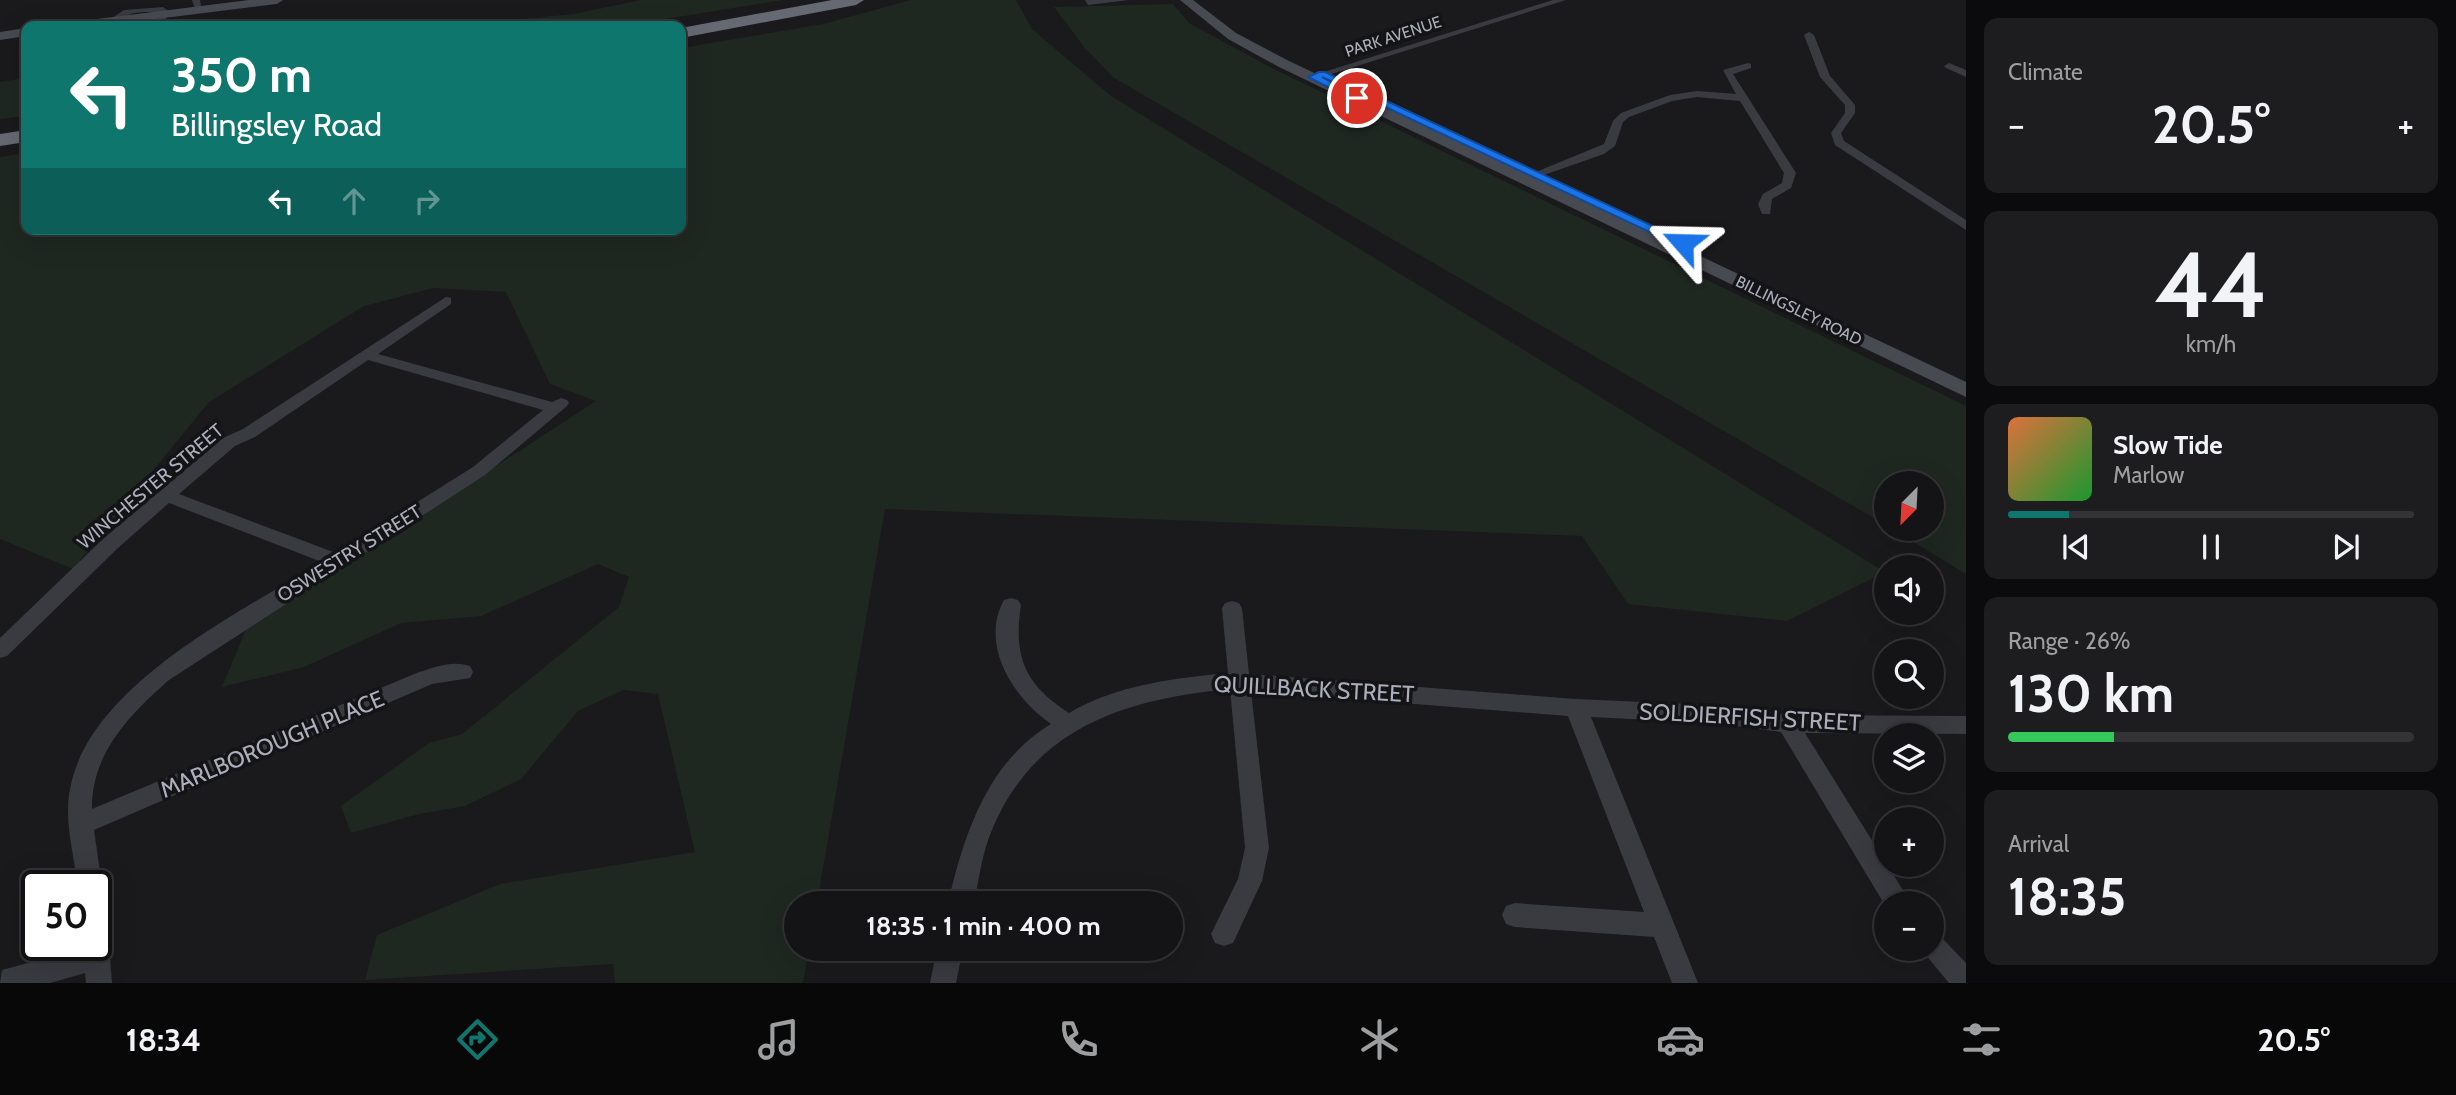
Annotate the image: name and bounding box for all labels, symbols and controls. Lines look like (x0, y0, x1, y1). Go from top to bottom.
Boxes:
street label: PARK AVENUE (1343, 12, 1444, 61)
text: 350 m (171, 45, 312, 104)
icon: left (56, 49, 147, 140)
text: Climate (2008, 58, 2083, 86)
pin (1327, 68, 1387, 128)
icon: arrive (1338, 79, 1376, 117)
text: 20.5° (2152, 93, 2270, 156)
text: − (2008, 101, 2025, 148)
text: + (2397, 101, 2414, 148)
text: Billingsley Road (171, 105, 382, 144)
icon: left (262, 182, 300, 220)
icon: ahead (335, 182, 373, 220)
icon: right (408, 182, 446, 220)
position arrow (1646, 206, 1720, 280)
text: 44 (2154, 229, 2268, 340)
street label: BILLINGSLEY ROAD (1733, 272, 1865, 349)
text: km/h (2186, 330, 2236, 358)
street label: WINCHESTER STREET (73, 419, 228, 554)
text: Slow Tide (2113, 429, 2223, 461)
text: Marlow (2113, 461, 2184, 489)
north arrow (1874, 471, 1944, 541)
map controls (1874, 471, 1944, 961)
street label: OSWESTRY STREET (273, 500, 426, 607)
icon: previous (2057, 528, 2095, 566)
icon: pause (2192, 528, 2230, 566)
icon: next (2327, 528, 2365, 566)
button: sound (1874, 555, 1944, 625)
text: Range · 26% (2008, 627, 2131, 655)
button: search (1874, 639, 1944, 709)
text: 130 km (2008, 662, 2174, 725)
street label: QUILLBACK STREET (1213, 670, 1415, 708)
street label: MARLBOROUGH PLACE (156, 684, 388, 804)
street label: SOLDIERFISH STREET (1638, 697, 1862, 737)
button: layers (1874, 723, 1944, 793)
button: + (1874, 807, 1944, 877)
text: Arrival (2008, 830, 2069, 858)
text: 18:35 (2008, 865, 2126, 928)
speed limit sign: 50 (21, 870, 112, 961)
button: − (1874, 891, 1944, 961)
text: 18:35 · 1 min · 400 m (866, 910, 1101, 942)
icon: directions (453, 1015, 502, 1064)
icon: music (754, 1015, 803, 1064)
icon: phone (1054, 1015, 1103, 1064)
icon: climate (1355, 1015, 1404, 1064)
icon: car (1656, 1015, 1705, 1064)
icon: filters (1957, 1015, 2006, 1064)
text: 18:34 (126, 1020, 201, 1059)
text: 20.5° (2257, 1020, 2330, 1059)

